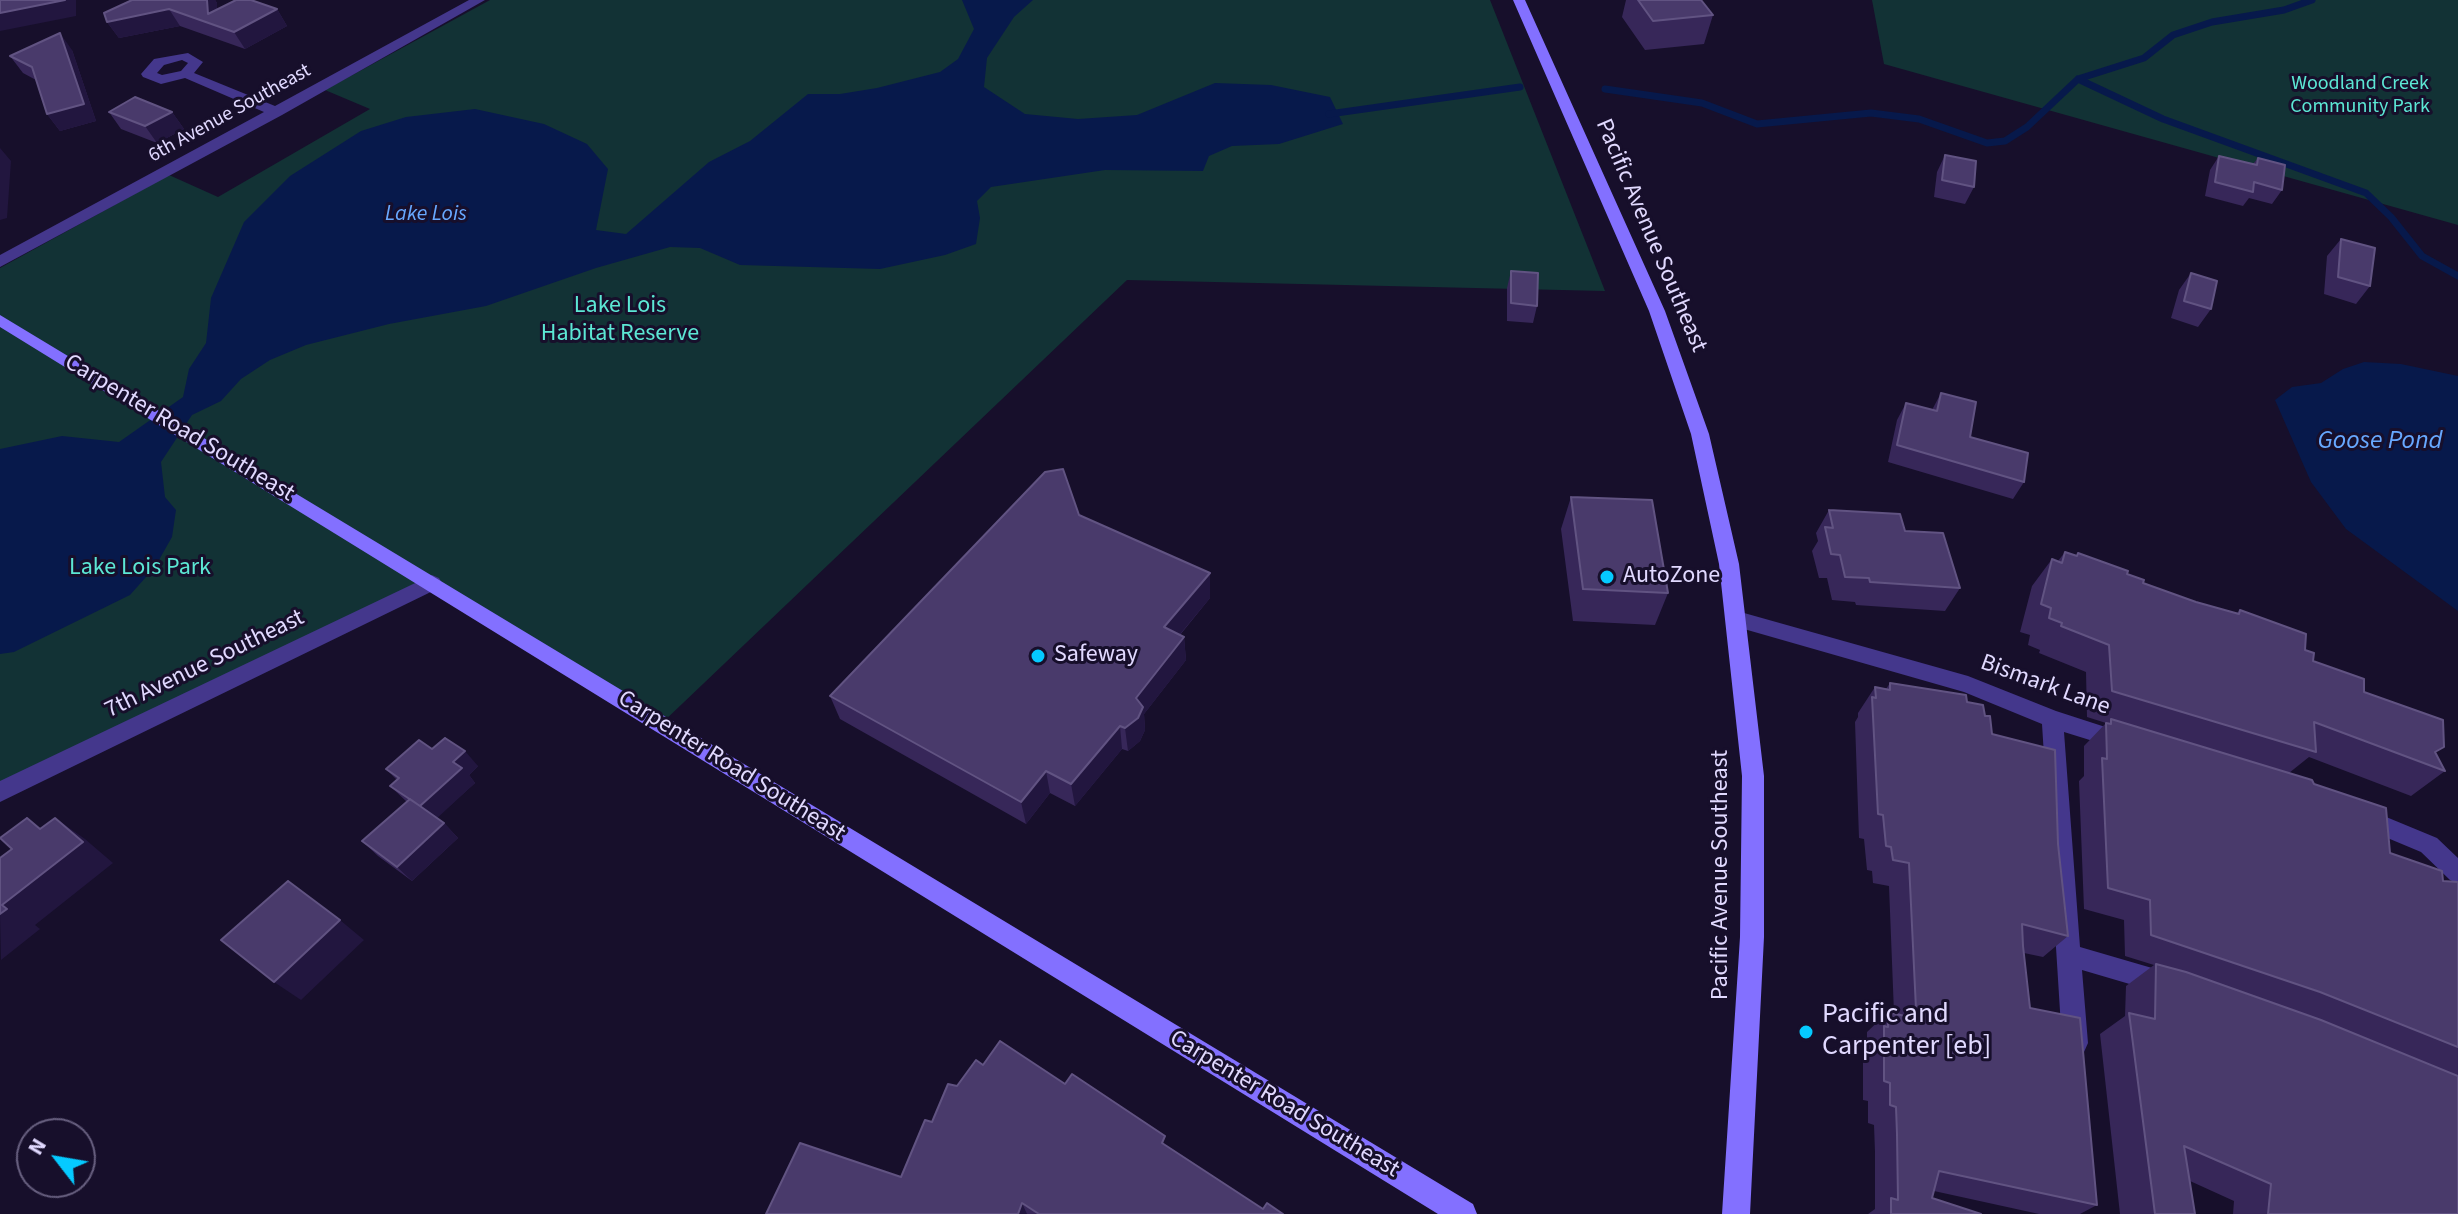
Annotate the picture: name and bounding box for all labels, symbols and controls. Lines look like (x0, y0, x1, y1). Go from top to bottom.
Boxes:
street label: 6th Avenue Southeast (145, 59, 315, 169)
park label: Woodland Creek Community Park (2290, 73, 2430, 120)
street label: Pacific Avenue Southeast (1588, 115, 1712, 357)
water label: Lake Lois (385, 202, 467, 228)
park label: Lake Lois Habitat Reserve (541, 293, 699, 349)
street label: Carpenter Road Southeast (59, 349, 299, 509)
water label: Goose Pond (2318, 426, 2442, 458)
park label: Lake Lois Park (69, 555, 211, 583)
place label: AutoZone (1623, 563, 1720, 591)
marker: AutoZone (1598, 568, 1616, 586)
street label: 7th Avenue Southeast (101, 604, 309, 726)
place label: Safeway (1054, 642, 1138, 670)
marker: Safeway (1029, 647, 1047, 665)
street label: Bismark Lane (1976, 649, 2114, 723)
street label: Carpenter Road Southeast (612, 685, 850, 849)
street label: Pacific Avenue Southeast (1708, 750, 1736, 1000)
place label: Pacific and Carpenter [eb] (1822, 999, 1991, 1065)
marker: Pacific and Carpenter [eb] (1797, 1023, 1815, 1041)
street label: Carpenter Road Southeast (1164, 1025, 1404, 1185)
north arrow (16, 1118, 96, 1198)
text: N (20, 1132, 55, 1161)

